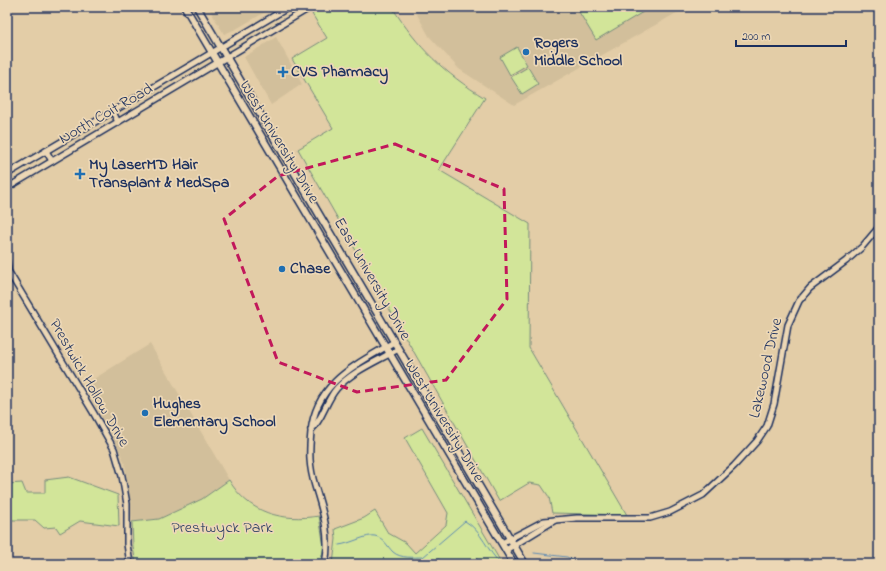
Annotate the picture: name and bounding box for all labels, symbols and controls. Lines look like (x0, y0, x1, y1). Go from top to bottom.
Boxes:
scale bar (736, 22, 846, 48)
text: 200 m (742, 28, 771, 46)
place label: Rogers Middle School (533, 31, 623, 73)
marker: Rogers Middle School (521, 47, 531, 57)
place label: CVS Pharmacy (291, 60, 388, 85)
marker: CVS Pharmacy (278, 67, 288, 77)
street label: West University Drive (233, 76, 326, 209)
street label: North Coit Road (54, 77, 158, 151)
place label: My LaserMD Hair Transplant & MedSpa (89, 153, 230, 195)
marker: My LaserMD Hair Transplant & MedSpa (74, 168, 86, 180)
street label: East University Drive (327, 213, 417, 346)
place label: Chase (290, 257, 331, 281)
marker: Chase (277, 264, 287, 274)
street label: Prestwick Hollow Drive (43, 315, 136, 452)
street label: Lakewood Drive (743, 315, 789, 420)
street label: West University Drive (398, 355, 491, 488)
place label: Hughes Elementary School (153, 392, 276, 435)
marker: Hughes Elementary School (140, 408, 150, 418)
park label: Prestwyck Park (172, 516, 273, 540)

